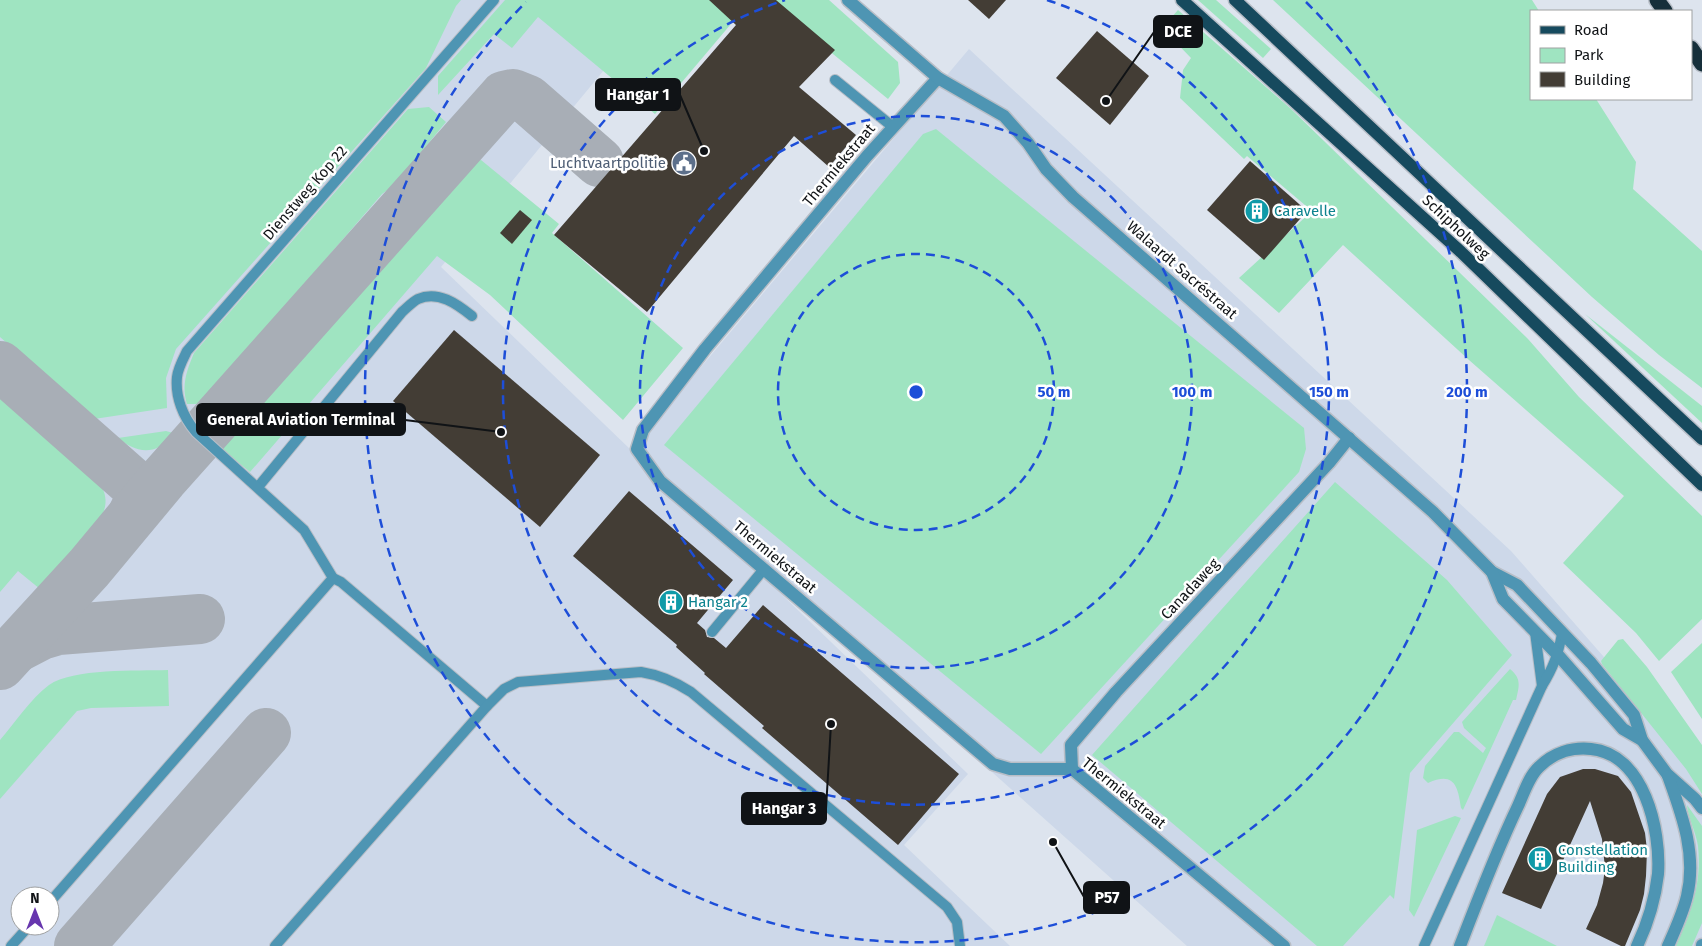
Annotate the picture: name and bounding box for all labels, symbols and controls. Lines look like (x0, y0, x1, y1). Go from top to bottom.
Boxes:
legend (1530, 10, 1692, 100)
callout: DCE (1154, 16, 1202, 47)
text: Road (1574, 21, 1609, 39)
text: DCE (1164, 22, 1192, 41)
text: Park (1574, 46, 1604, 64)
text: Building (1574, 71, 1630, 89)
callout: Hangar 1 (596, 79, 680, 110)
text: Hangar 1 (606, 85, 670, 104)
street label: Thermiekstraat (799, 119, 879, 210)
street label: Dienstweg Kop 22 (259, 142, 351, 244)
public building icon: Luchtvaartpolitie (671, 150, 697, 176)
place label: Luchtvaartpolitie (550, 154, 666, 172)
street label: Schipholweg (1418, 191, 1494, 263)
building icon: Caravelle (1244, 198, 1270, 224)
place label: Caravelle (1274, 202, 1336, 220)
street label: Walaardt Sacréstraat (1123, 217, 1241, 323)
centre of rings (907, 383, 925, 401)
text: 50 m (1037, 383, 1071, 401)
text: 100 m (1172, 383, 1212, 401)
text: 150 m (1309, 383, 1349, 401)
text: 200 m (1446, 383, 1488, 401)
callout: General Aviation Terminal (197, 404, 405, 435)
text: General Aviation Terminal (207, 410, 395, 429)
street label: Thermiekstraat (730, 517, 821, 597)
street label: Canadaweg (1157, 555, 1223, 623)
building icon: Hangar 2 (658, 589, 684, 615)
place label: Hangar 2 (688, 593, 748, 611)
street label: Thermiekstraat (1078, 754, 1170, 833)
callout: Hangar 3 (742, 793, 826, 824)
text: Hangar 3 (752, 799, 816, 818)
place label: Constellation Building (1558, 841, 1648, 876)
building icon: Constellation Building (1527, 846, 1553, 872)
callout: P57 (1084, 882, 1129, 913)
north arrow (10, 886, 60, 936)
text: P57 (1095, 888, 1120, 907)
text: N (30, 890, 40, 907)

